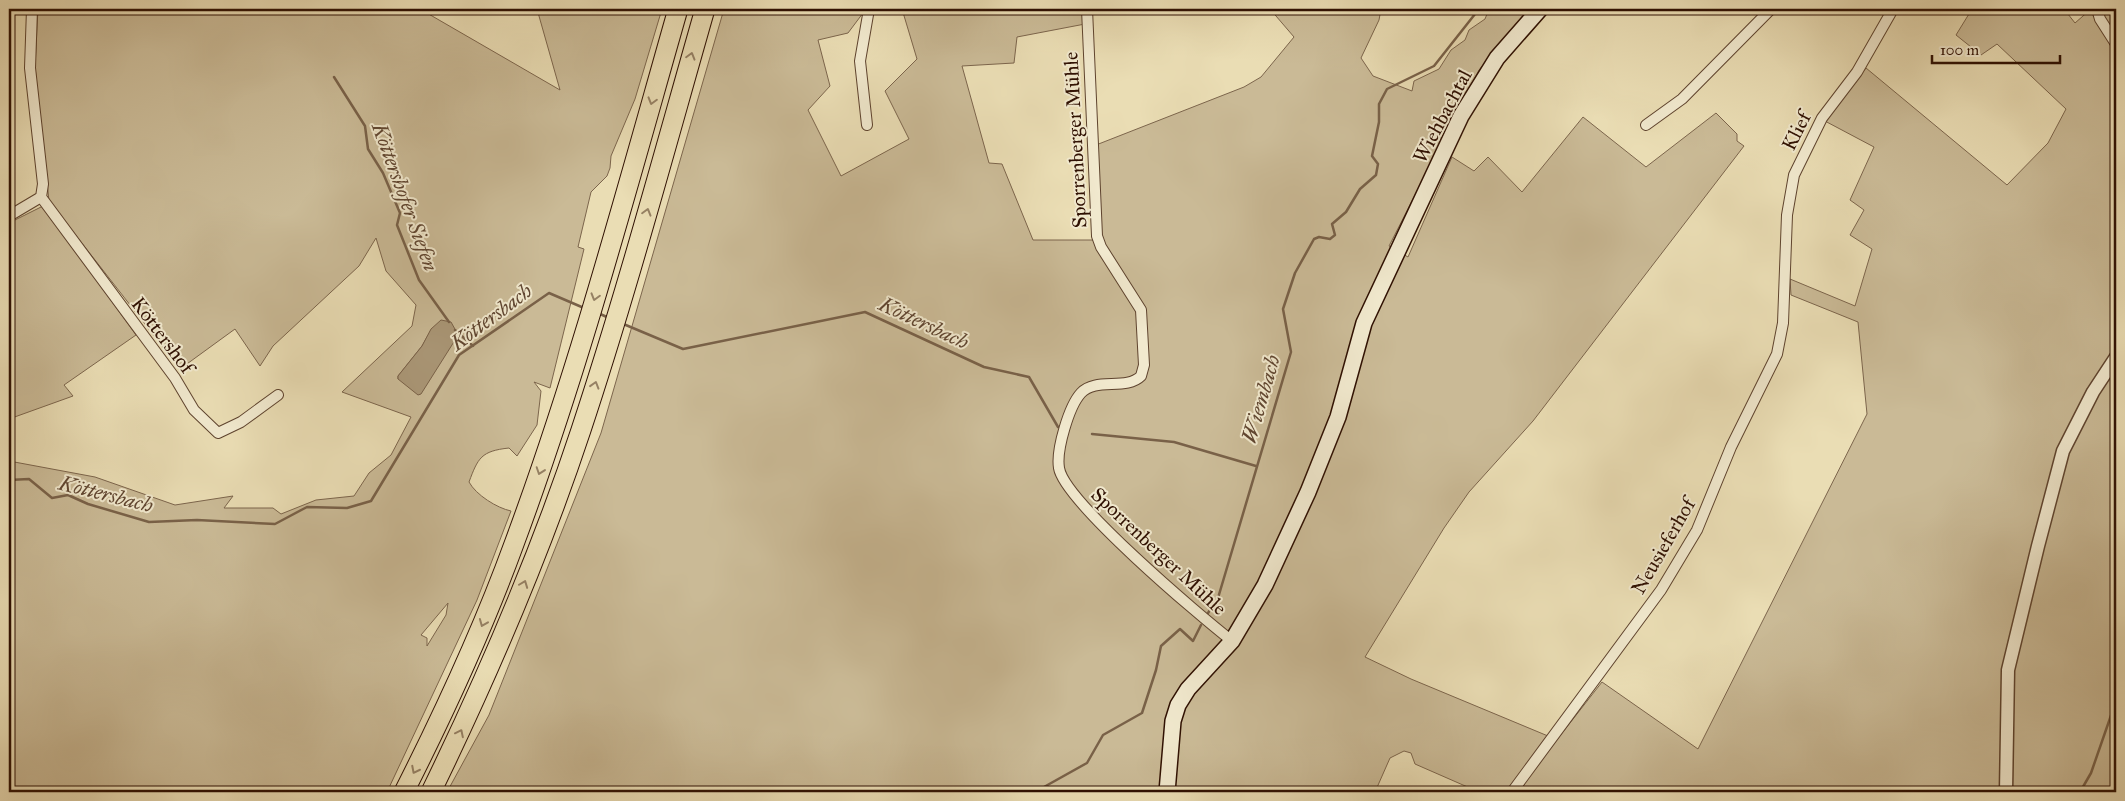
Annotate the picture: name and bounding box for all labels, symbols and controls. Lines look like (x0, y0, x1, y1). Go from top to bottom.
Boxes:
scale bar (1932, 32, 2060, 64)
text: 100 m (1940, 41, 1980, 59)
street label: Sporrenberger Mühle (1058, 51, 1093, 229)
one-way arrow (686, 52, 696, 60)
street label: Wiehbachtal (1407, 65, 1477, 167)
one-way arrow (647, 96, 657, 104)
street label: Klief (1776, 105, 1817, 154)
water label: Köttershofer Siefen (366, 118, 444, 275)
one-way arrow (641, 208, 651, 217)
water label: Köttersbach (444, 278, 537, 357)
water label: Köttersbach (874, 291, 973, 355)
street label: Köttershof (127, 292, 201, 381)
one-way arrow (591, 293, 601, 301)
water label: Wiembach (1236, 352, 1286, 446)
one-way arrow (590, 381, 600, 390)
one-way arrow (536, 466, 546, 474)
water label: Köttersbach (55, 470, 156, 518)
street label: Sporrenberger Mühle (1086, 482, 1232, 621)
street label: Neusieferhof (1626, 491, 1702, 598)
one-way arrow (518, 580, 528, 588)
one-way arrow (478, 618, 488, 626)
one-way arrow (453, 729, 464, 738)
one-way arrow (411, 765, 421, 774)

